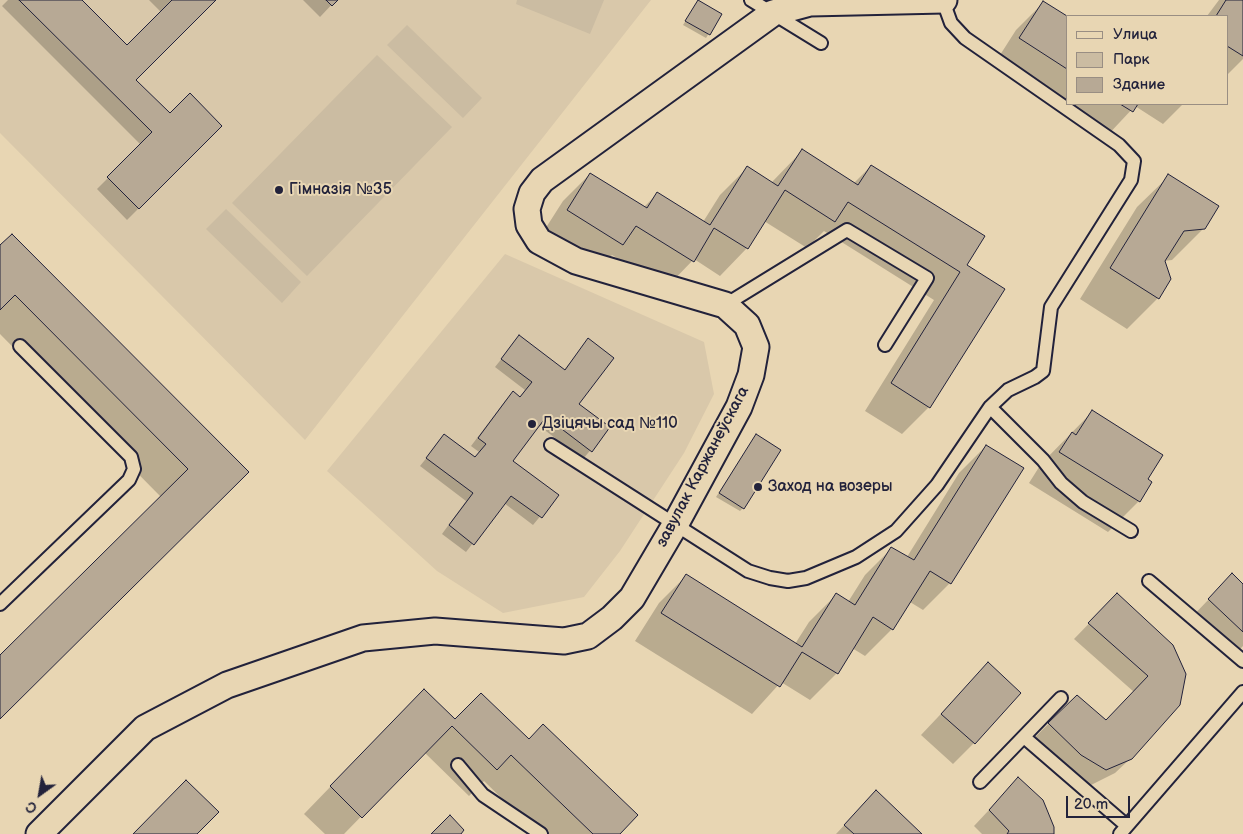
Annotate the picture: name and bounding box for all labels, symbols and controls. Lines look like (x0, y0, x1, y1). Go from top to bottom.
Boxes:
legend (1066, 15, 1228, 105)
text: Улица (1113, 25, 1157, 44)
text: Парк (1113, 50, 1150, 69)
text: Здание (1113, 75, 1165, 94)
place label: Гімназія №35 (289, 180, 392, 200)
marker: Гімназія №35 (273, 184, 285, 196)
street label: завулак Каржанеўскага (652, 383, 754, 551)
place label: Дзіцячы сад №110 (542, 414, 678, 434)
marker: Дзіцячы сад №110 (526, 418, 538, 430)
place label: Заход на возеры (768, 477, 892, 497)
marker: Заход на возеры (752, 481, 764, 493)
north arrow (15, 769, 65, 819)
scale bar (1068, 786, 1132, 818)
text: 20 m (1074, 795, 1108, 814)
text: С (23, 797, 40, 817)

